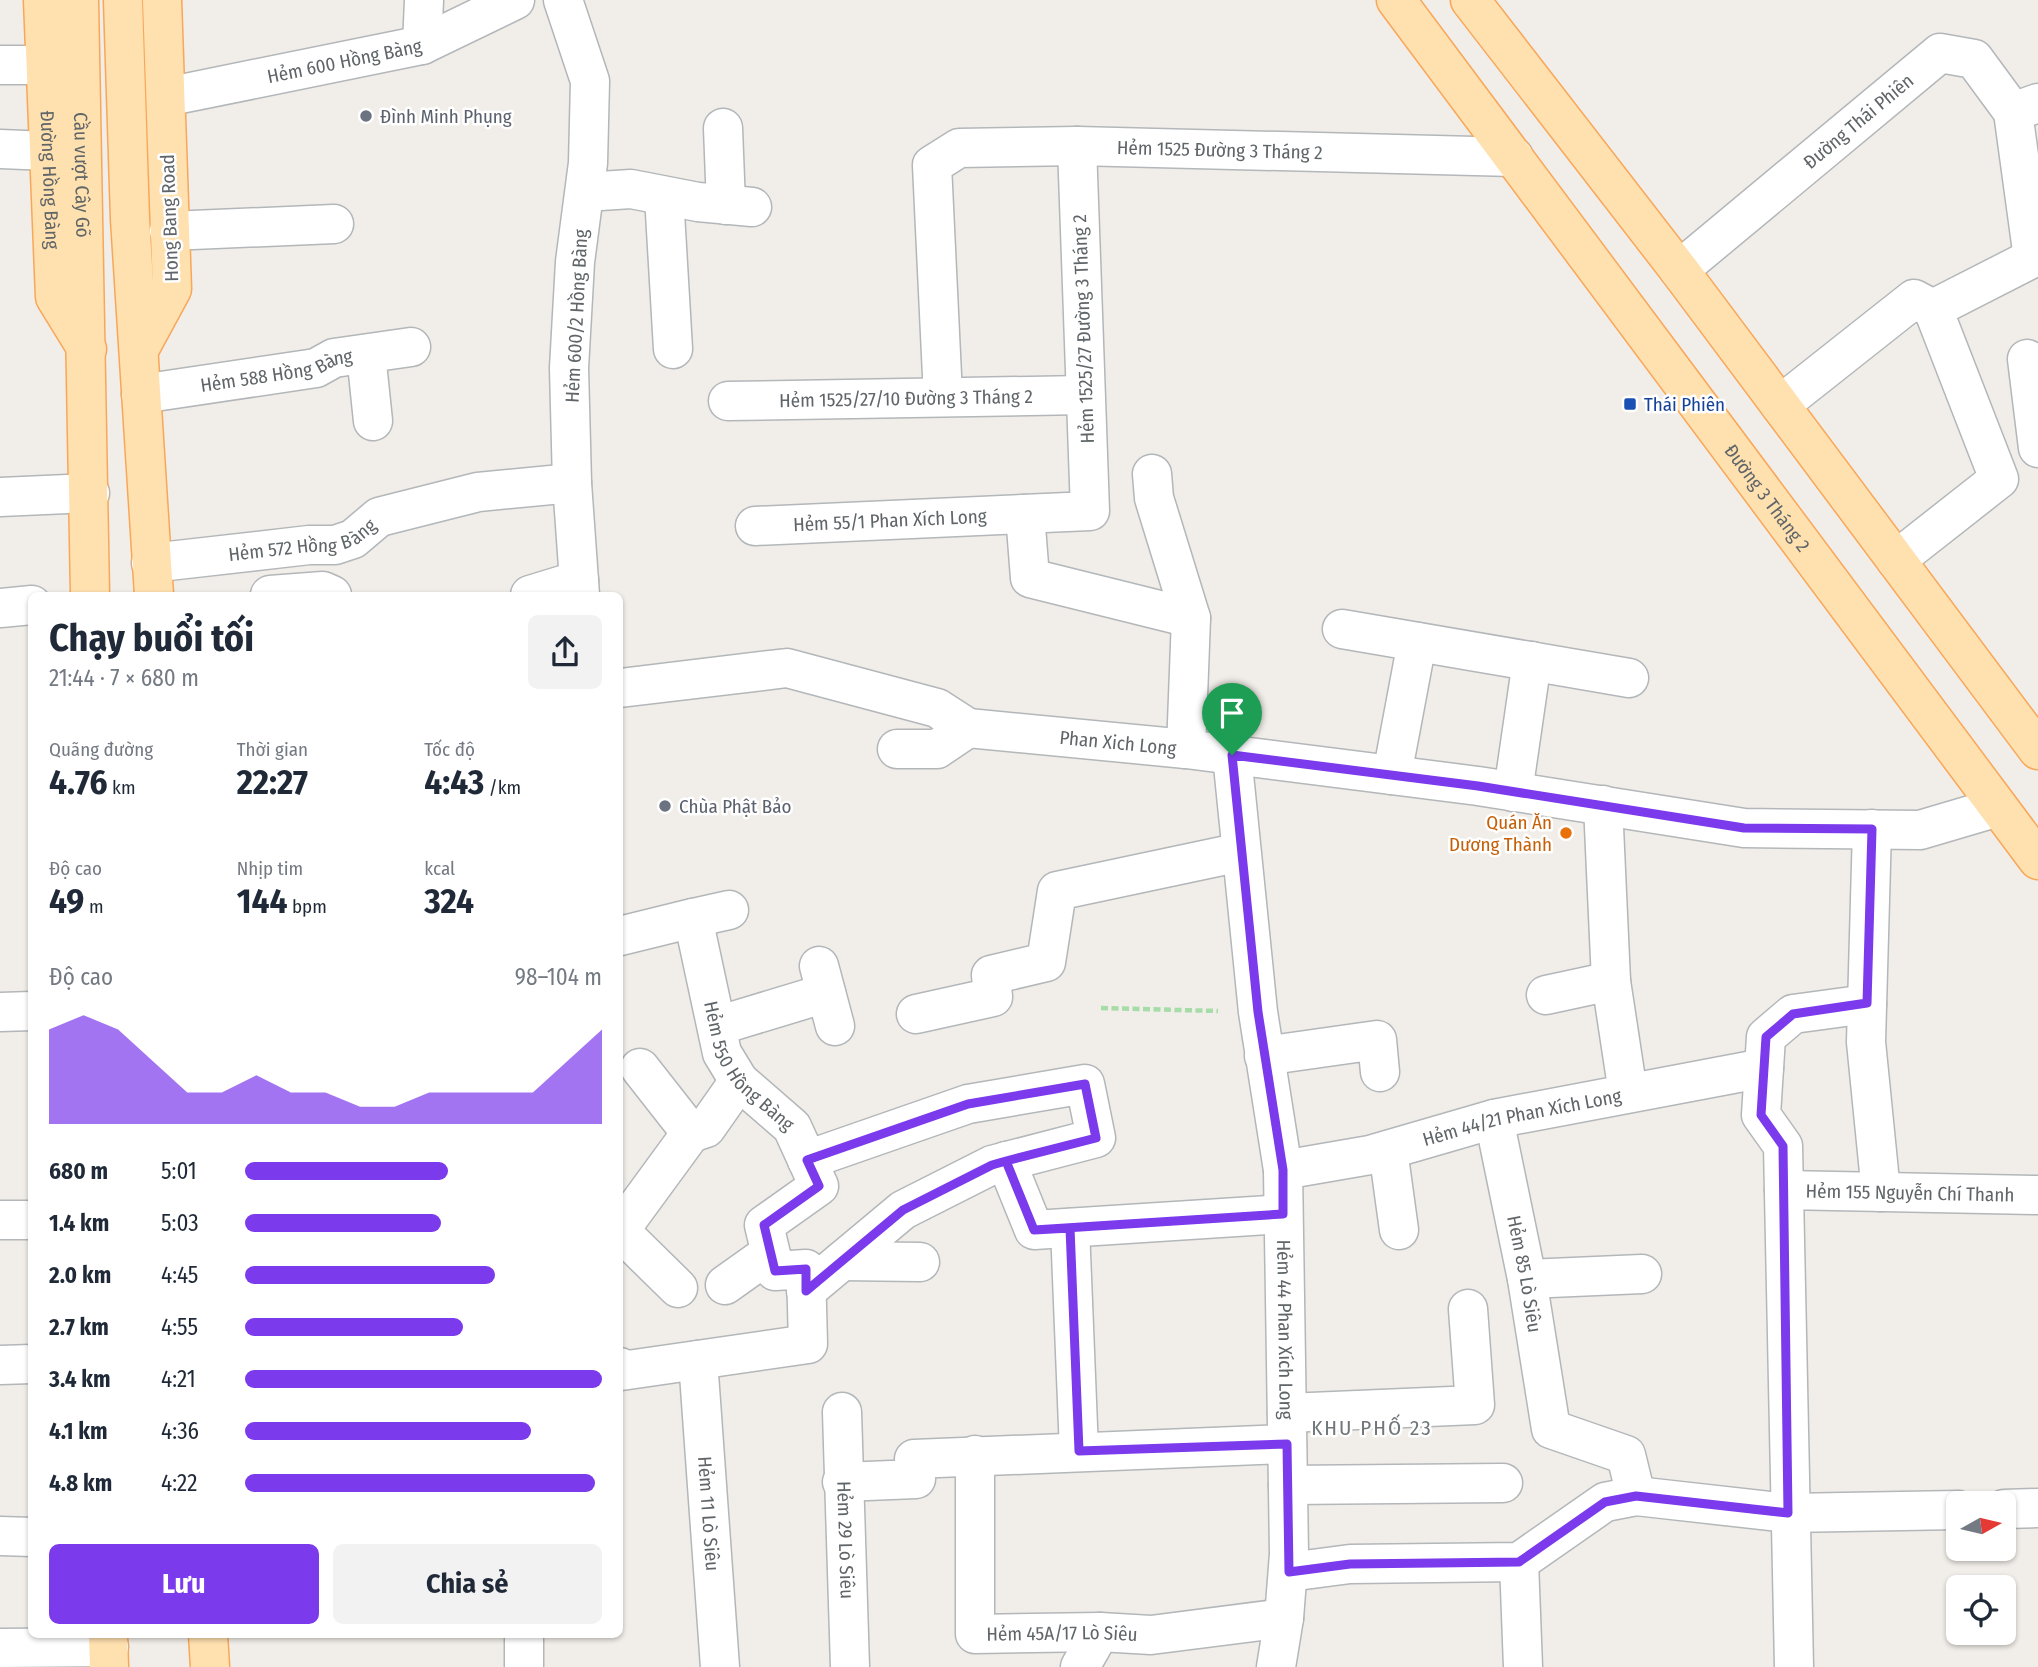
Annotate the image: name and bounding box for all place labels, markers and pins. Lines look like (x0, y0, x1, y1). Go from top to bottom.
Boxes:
place label: Đình Minh Phụng (380, 105, 512, 128)
marker: Đình Minh Phụng (358, 108, 374, 124)
place label: Thái Phiên (1644, 393, 1725, 416)
marker: Thái Phiên (1622, 396, 1638, 412)
pin (1202, 683, 1262, 755)
place label: Chùa Phật Bảo (679, 795, 791, 818)
marker: Chùa Phật Bảo (657, 798, 673, 814)
place label: Quán Ăn Dương Thành (1449, 811, 1552, 856)
marker: Quán Ăn Dương Thành (1558, 825, 1574, 841)

